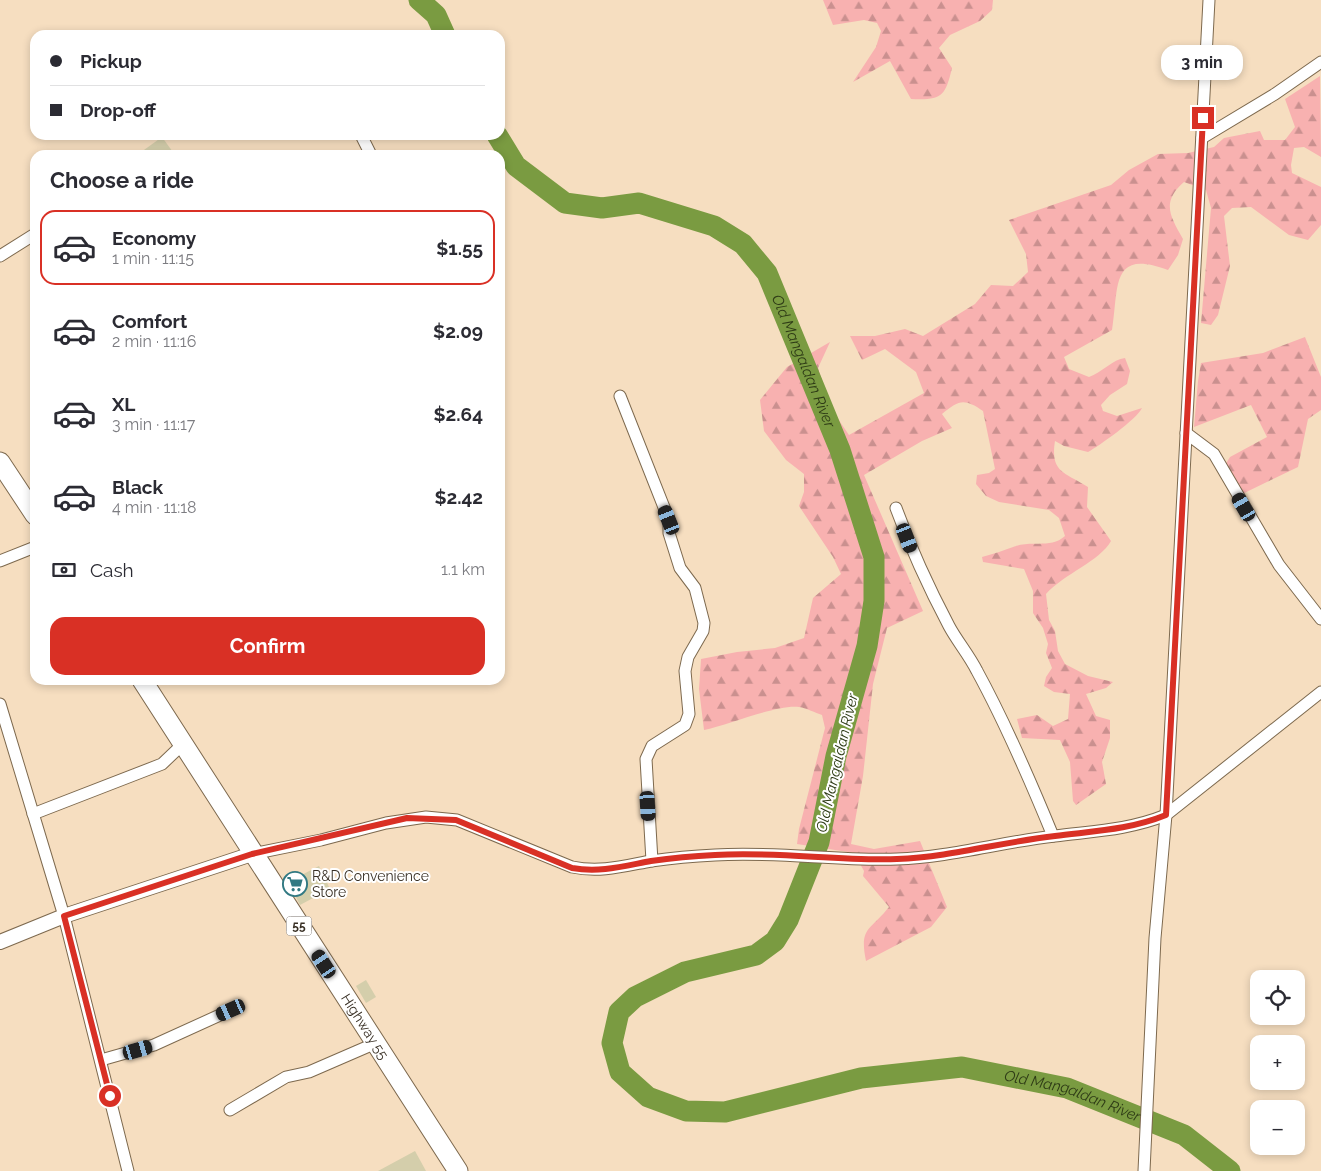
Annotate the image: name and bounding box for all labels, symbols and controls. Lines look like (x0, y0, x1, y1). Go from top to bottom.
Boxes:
callout: 3 min (1162, 46, 1244, 80)
text: Pickup (80, 50, 142, 72)
text: 3 min (1181, 53, 1223, 72)
text: Drop-off (80, 99, 156, 121)
route end (1192, 107, 1214, 129)
text: Choose a ride (50, 167, 194, 193)
icon: car (52, 225, 97, 270)
text: Economy (112, 227, 196, 249)
text: $1.55 (436, 237, 483, 259)
text: 1 min · 11:15 (112, 249, 194, 268)
water label: Old Mangaldan River (768, 292, 839, 431)
icon: car (52, 308, 97, 353)
text: Comfort (112, 310, 187, 332)
text: $2.09 (433, 320, 483, 342)
text: 2 min · 11:16 (112, 332, 196, 351)
icon: car (52, 391, 97, 436)
text: XL (112, 393, 135, 415)
text: $2.64 (434, 403, 483, 425)
text: 3 min · 11:17 (112, 415, 195, 434)
icon: car (52, 474, 97, 519)
text: Black (112, 476, 163, 498)
text: $2.42 (434, 486, 483, 508)
car (1230, 490, 1257, 524)
text: 4 min · 11:18 (112, 498, 197, 517)
car (656, 503, 681, 537)
car (894, 521, 919, 555)
icon: cash (50, 556, 78, 584)
text: Cash (90, 559, 134, 581)
text: 1.1 km (441, 560, 485, 579)
button: Confirm (50, 617, 485, 675)
water label: Old Mangaldan River (812, 691, 862, 834)
car (639, 791, 656, 821)
place label: R&D Convenience Store (312, 868, 429, 900)
supermarket icon: R&D Convenience Store (282, 871, 308, 897)
road number: 55 (286, 916, 312, 936)
car (309, 947, 338, 981)
map controls (1250, 970, 1305, 1155)
button: locate (1250, 970, 1305, 1025)
street label: Highway 55 (338, 991, 392, 1063)
car (214, 997, 247, 1023)
button: + (1250, 1035, 1305, 1090)
car (121, 1039, 154, 1061)
water label: Old Mangaldan River (1003, 1067, 1144, 1126)
route start (99, 1085, 121, 1107)
button: − (1250, 1100, 1305, 1155)

